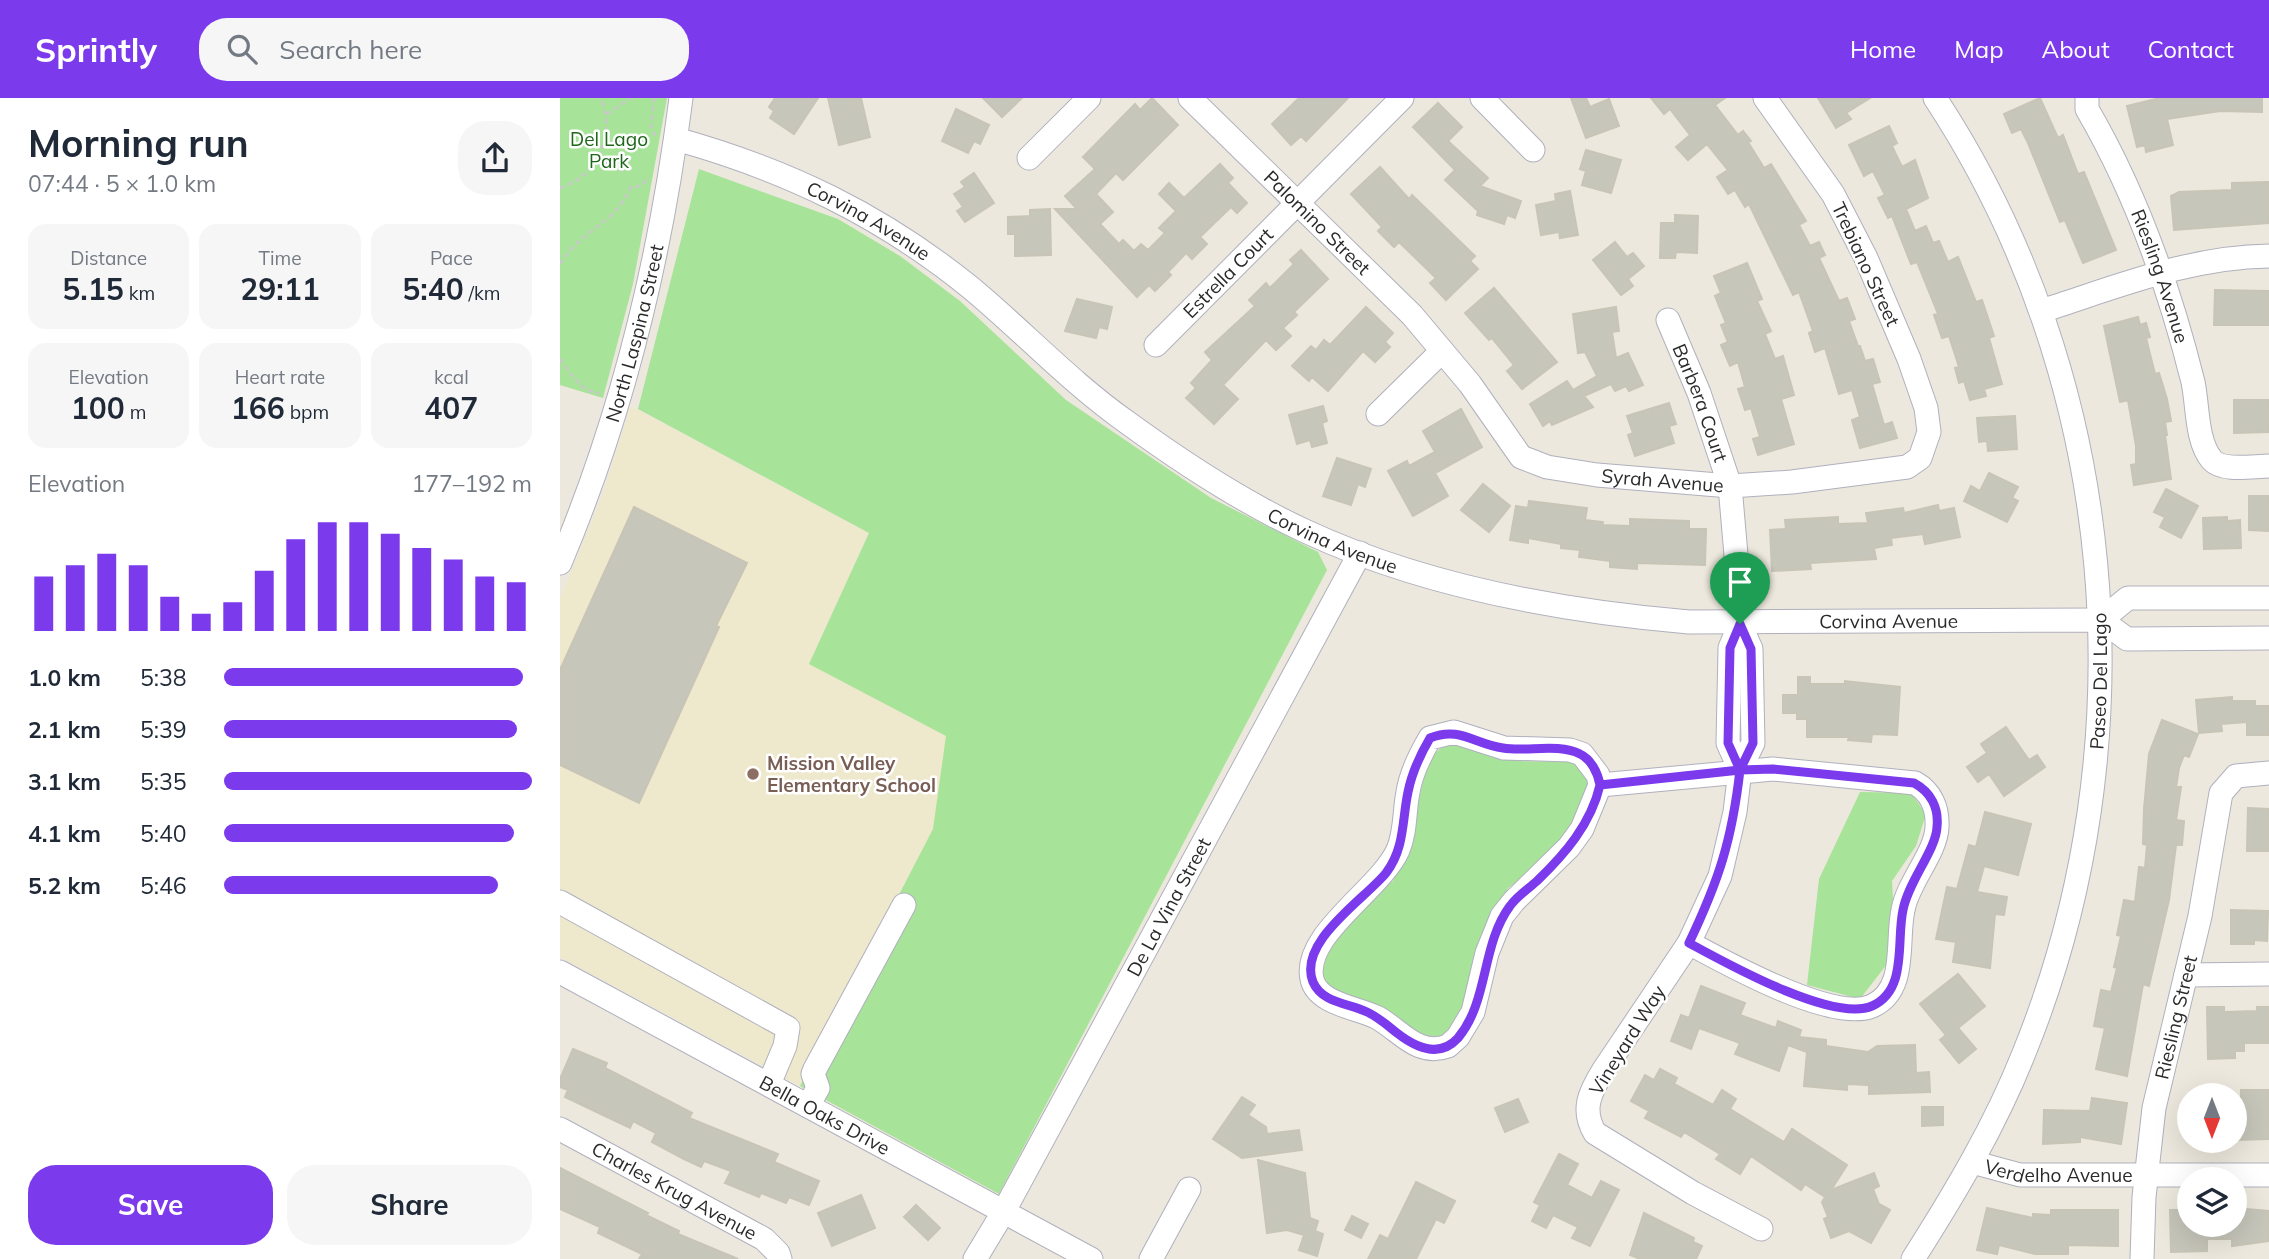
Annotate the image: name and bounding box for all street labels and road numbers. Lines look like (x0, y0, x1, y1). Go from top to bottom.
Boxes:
street label: Palomino Street (1259, 165, 1376, 280)
street label: Corvina Avenue (803, 176, 935, 266)
street label: Trebiano Street (1827, 198, 1905, 330)
street label: Riesling Avenue (2126, 205, 2194, 346)
street label: Estrella Court (1178, 222, 1278, 323)
street label: North Laspina Street (600, 242, 669, 425)
street label: Barbera Court (1667, 340, 1733, 465)
street label: Syrah Avenue (1601, 463, 1725, 497)
street label: Corvina Avenue (1263, 502, 1401, 578)
street label: Corvina Avenue (1819, 609, 1958, 633)
street label: Paseo Del Lago (2084, 612, 2112, 751)
street label: De La Vina Street (1121, 833, 1216, 980)
street label: Riesling Street (2149, 952, 2202, 1082)
street label: Vineyard Way (1584, 981, 1670, 1099)
street label: Bella Oaks Drive (755, 1070, 894, 1160)
street label: Charles Krug Avenue (588, 1136, 761, 1245)
street label: Verdelho Avenue (1982, 1154, 2133, 1188)

